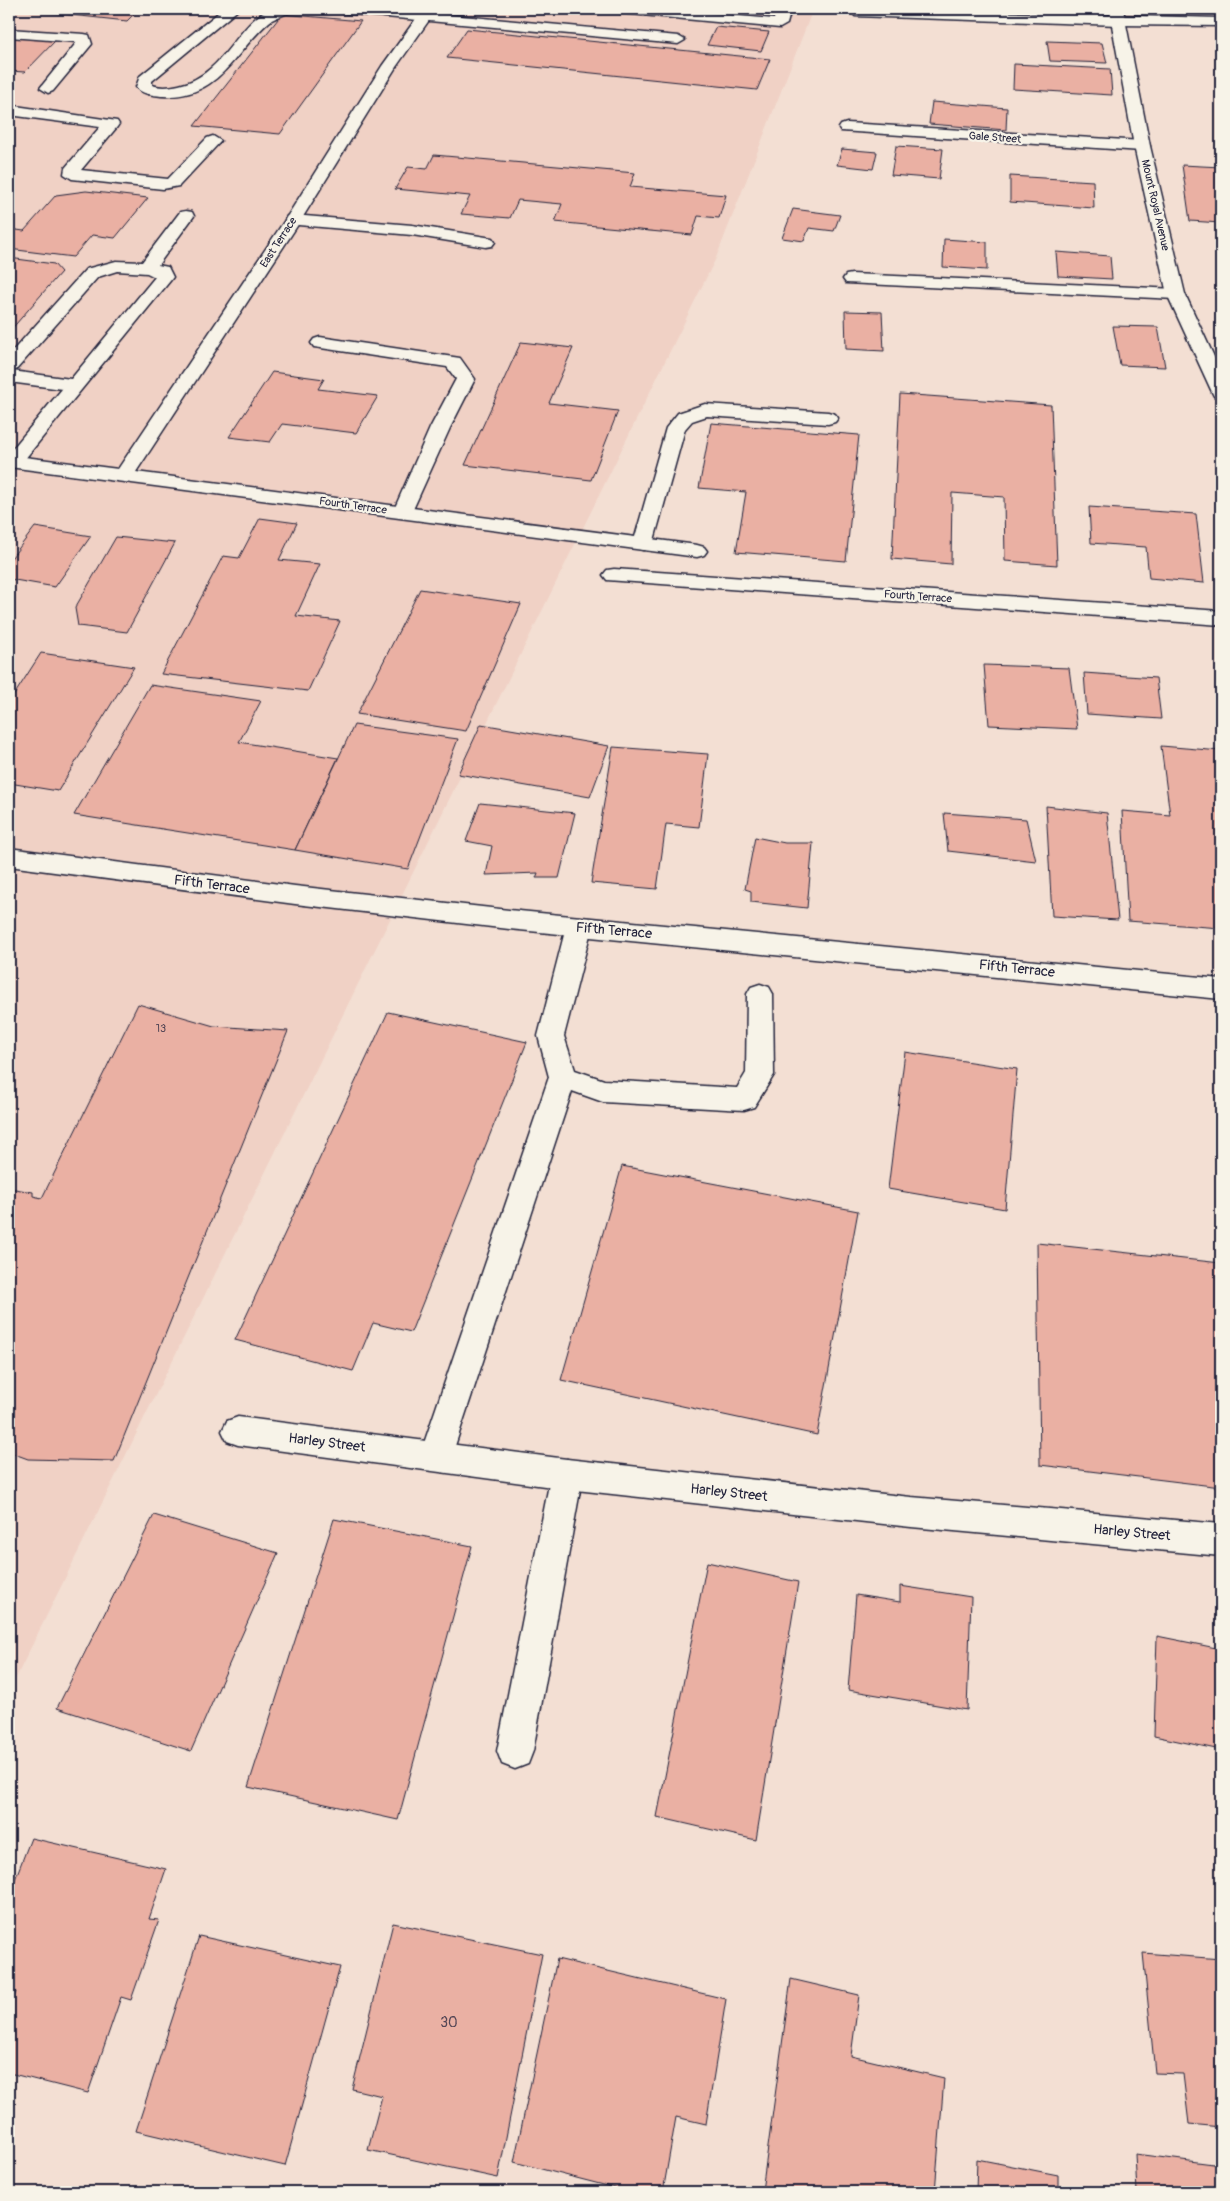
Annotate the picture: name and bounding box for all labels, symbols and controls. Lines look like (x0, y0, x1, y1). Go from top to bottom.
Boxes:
street label: Gale Street (968, 129, 1022, 146)
street label: Mount Royal Avenue (1139, 158, 1172, 253)
street label: East Terrace (257, 214, 300, 270)
street label: Fourth Terrace (318, 494, 388, 517)
street label: Fourth Terrace (883, 588, 953, 605)
street label: Fifth Terrace (173, 871, 251, 898)
street label: Fifth Terrace (575, 919, 653, 942)
street label: Fifth Terrace (978, 956, 1056, 981)
house number: 13 (156, 1022, 166, 1035)
street label: Harley Street (287, 1429, 367, 1456)
street label: Harley Street (689, 1480, 769, 1505)
street label: Harley Street (1093, 1521, 1172, 1544)
house number: 30 (440, 2014, 458, 2031)

